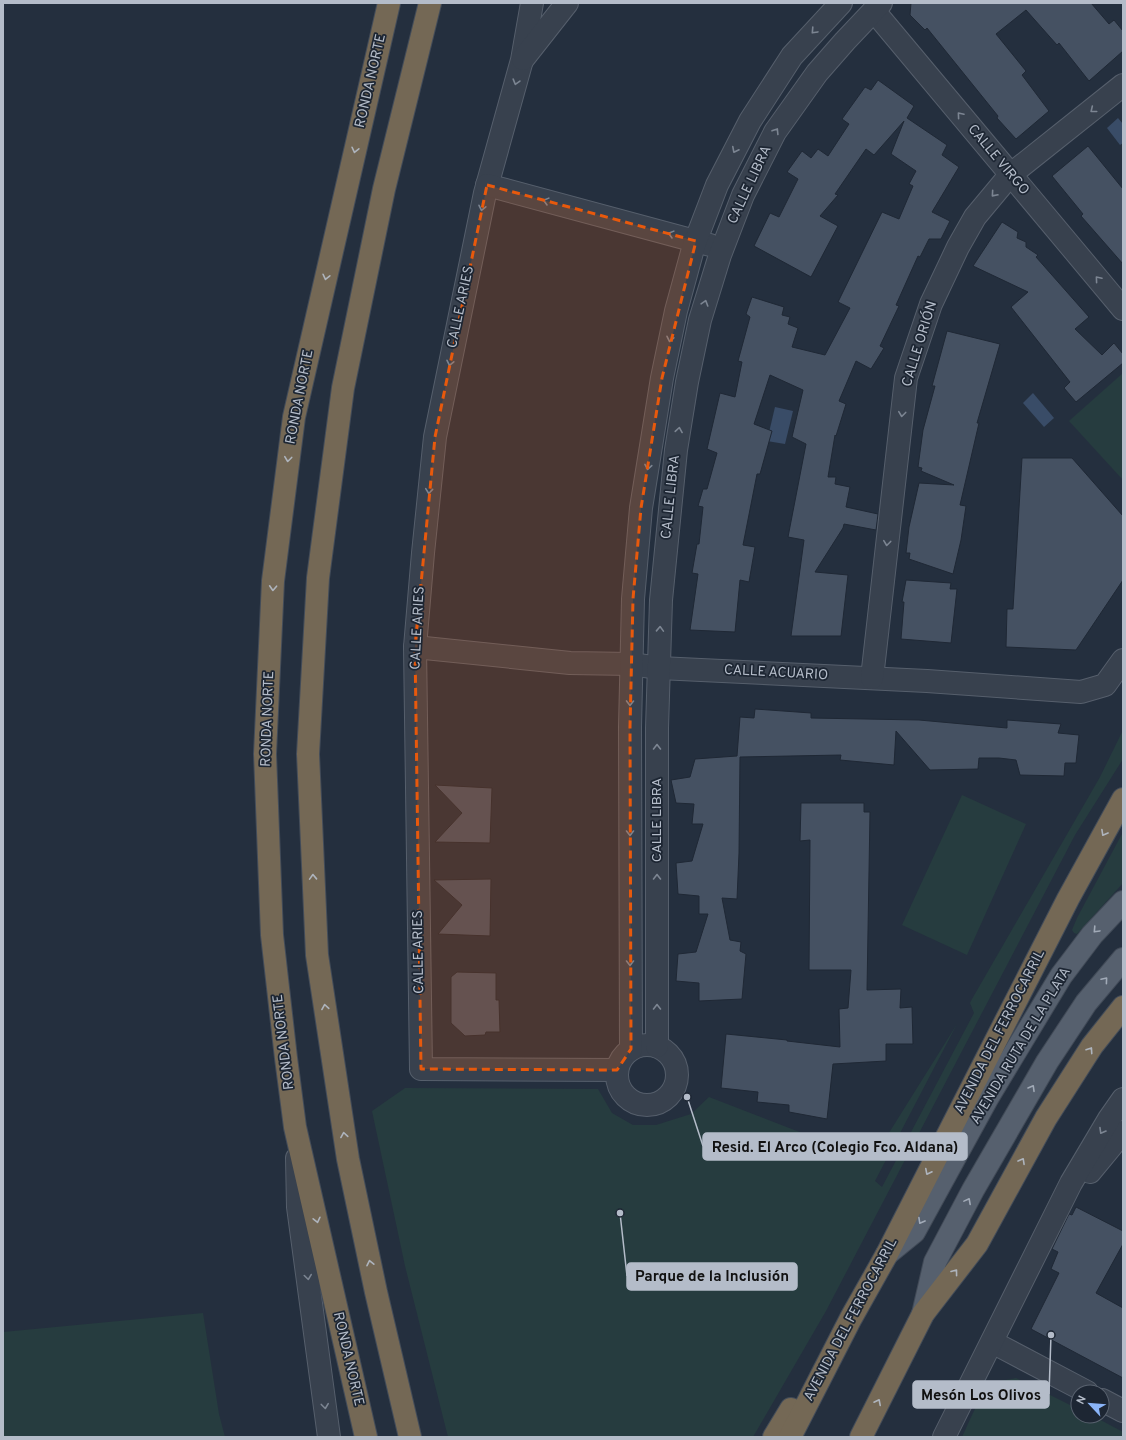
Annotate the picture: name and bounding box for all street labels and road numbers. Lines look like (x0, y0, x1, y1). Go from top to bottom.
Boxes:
street label: RONDA NORTE (352, 32, 390, 130)
street label: CALLE VIRGO (964, 121, 1032, 199)
street label: CALLE LIBRA (724, 143, 776, 227)
street label: CALLE ARIES (444, 264, 478, 350)
street label: CALLE ORIÓN (898, 299, 941, 389)
street label: RONDA NORTE (282, 348, 318, 446)
street label: CALLE LIBRA (658, 454, 684, 540)
street label: CALLE ARIES (407, 586, 429, 670)
street label: CALLE ACUARIO (723, 662, 829, 684)
street label: RONDA NORTE (258, 671, 278, 767)
street label: CALLE LIBRA (649, 778, 666, 862)
street label: CALLE ARIES (410, 910, 428, 994)
street label: AVENIDA DEL FERROCARRIL (951, 947, 1049, 1117)
street label: AVENIDA RUTA DE LA PLATA (967, 964, 1075, 1128)
street label: RONDA NORTE (270, 993, 298, 1091)
street label: AVENIDA DEL FERROCARRIL (801, 1235, 901, 1404)
street label: RONDA NORTE (329, 1310, 367, 1408)

